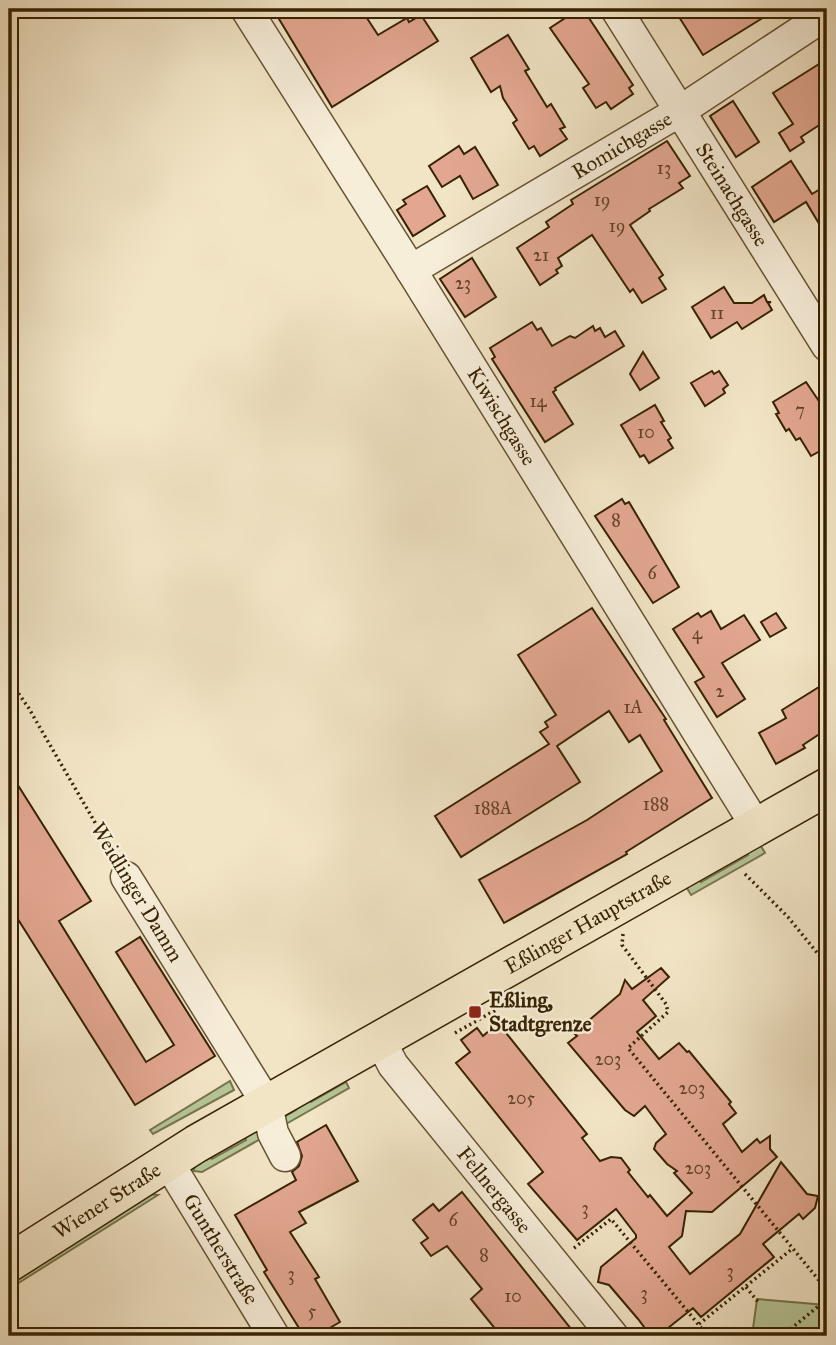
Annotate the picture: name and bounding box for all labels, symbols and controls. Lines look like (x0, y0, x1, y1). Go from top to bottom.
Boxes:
street label: Romichgasse (567, 106, 677, 185)
street label: Steinachgasse (690, 138, 775, 252)
house number: 13 (657, 157, 671, 179)
house number: 19 (594, 189, 610, 211)
house number: 19 (609, 215, 625, 237)
house number: 21 (533, 244, 549, 266)
house number: 23 (455, 272, 471, 294)
house number: 11 (710, 302, 724, 324)
street label: Kiwischgasse (461, 362, 542, 471)
house number: 14 (529, 390, 548, 412)
house number: 7 (795, 399, 805, 421)
house number: 10 (637, 421, 655, 443)
house number: 8 (611, 509, 621, 531)
house number: 6 (647, 562, 657, 584)
house number: 4 (692, 622, 703, 644)
house number: 2 (716, 680, 725, 702)
house number: 1A (623, 696, 643, 718)
house number: 188 (643, 793, 669, 815)
house number: 188A (474, 797, 512, 819)
street label: Weidlinger Damm (85, 817, 189, 967)
street label: Eßlinger Hauptstraße (500, 865, 676, 980)
place label: Eßling, Stadtgrenze (489, 987, 592, 1037)
marker: Eßling, Stadtgrenze (467, 1004, 483, 1020)
house number: 203 (595, 1048, 621, 1070)
house number: 203 (679, 1077, 705, 1099)
house number: 205 (507, 1087, 535, 1109)
street label: Fellnergasse (451, 1141, 537, 1239)
street label: Wiener Straße (48, 1157, 166, 1245)
house number: 203 (685, 1157, 711, 1179)
street label: Guntherstraße (177, 1189, 265, 1309)
house number: 3 (581, 1197, 589, 1219)
house number: 6 (448, 1209, 458, 1231)
house number: 8 (479, 1244, 489, 1266)
house number: 3 (726, 1260, 734, 1282)
house number: 3 (287, 1263, 295, 1285)
house number: 3 (640, 1282, 648, 1304)
house number: 10 (504, 1285, 522, 1307)
house number: 5 (308, 1300, 317, 1322)

